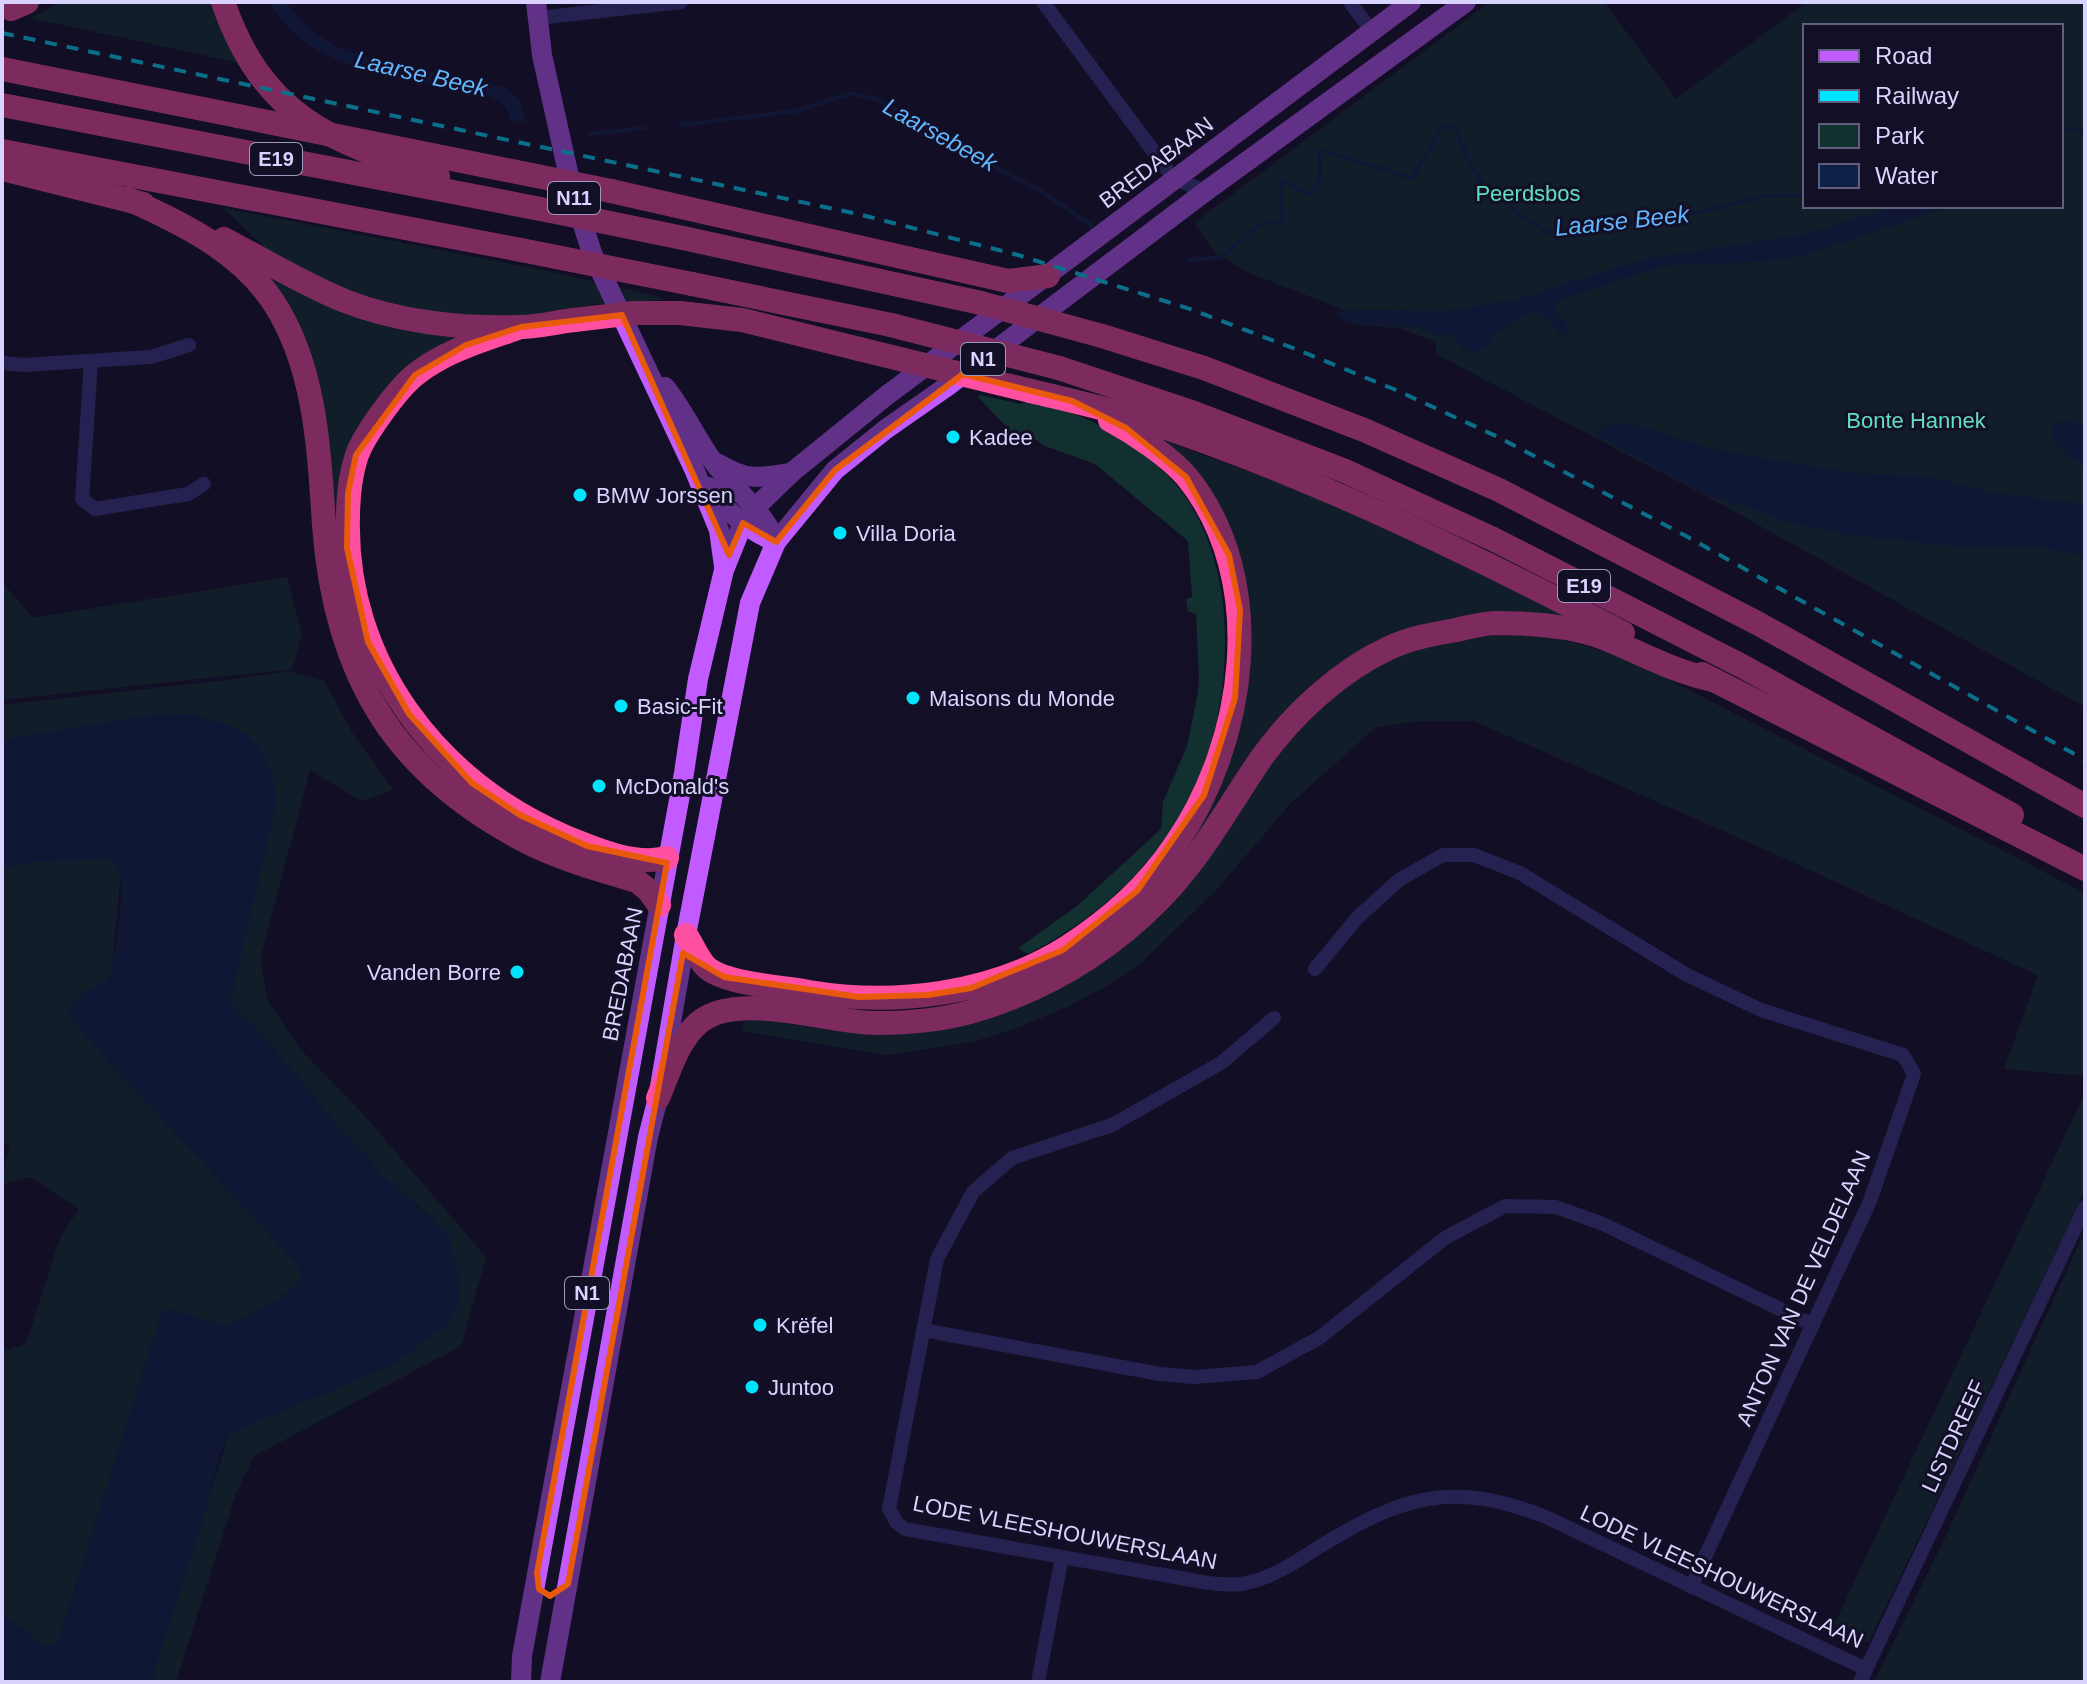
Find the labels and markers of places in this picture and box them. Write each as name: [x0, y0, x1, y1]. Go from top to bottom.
place label: Kadee: [969, 425, 1033, 450]
marker: Kadee: [944, 428, 962, 446]
place label: BMW Jorssen: [596, 483, 733, 508]
marker: BMW Jorssen: [571, 486, 589, 504]
place label: Villa Doria: [856, 521, 957, 546]
marker: Villa Doria: [831, 524, 849, 542]
place label: Maisons du Monde: [929, 686, 1115, 711]
marker: Maisons du Monde: [904, 689, 922, 707]
place label: Basic-Fit: [637, 694, 723, 719]
marker: Basic-Fit: [612, 697, 630, 715]
place label: McDonald's: [615, 774, 729, 799]
marker: McDonald's: [590, 777, 608, 795]
place label: Vanden Borre: [367, 960, 501, 985]
marker: Vanden Borre: [508, 963, 526, 981]
place label: Krëfel: [776, 1313, 833, 1338]
marker: Krëfel: [751, 1316, 769, 1334]
place label: Juntoo: [768, 1375, 834, 1400]
marker: Juntoo: [743, 1378, 761, 1396]

